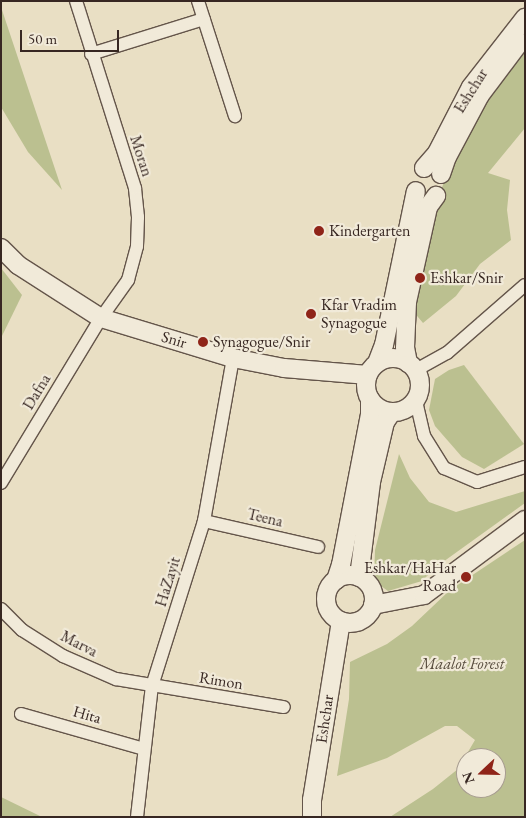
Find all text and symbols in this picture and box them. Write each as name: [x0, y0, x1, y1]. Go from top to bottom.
scale bar: [22, 20, 121, 52]
text: 50 m: [28, 29, 57, 48]
street label: Eshchar: [450, 65, 492, 117]
street label: Moran: [125, 133, 157, 179]
place label: Kindergarten: [329, 221, 410, 241]
marker: Kindergarten: [313, 225, 325, 237]
place label: Eshkar/Snir: [430, 268, 503, 288]
marker: Eshkar/Snir: [414, 272, 426, 284]
place label: Kfar Vradim Synagogue: [321, 295, 397, 333]
marker: Kfar Vradim Synagogue: [305, 308, 317, 320]
street label: Snir: [159, 327, 189, 353]
place label: Synagogue/Snir: [213, 332, 310, 352]
marker: Synagogue/Snir: [197, 336, 209, 348]
street label: Dafna: [19, 371, 55, 413]
street label: Teena: [245, 505, 285, 531]
street label: HaZayit: [151, 555, 185, 609]
place label: Eshkar/HaHar Road: [364, 558, 456, 596]
marker: Eshkar/HaHar Road: [460, 571, 472, 583]
street label: Marva: [57, 627, 101, 661]
park label: Maalot Forest: [420, 654, 504, 674]
street label: Rimon: [198, 668, 244, 694]
street label: Eshchar: [312, 693, 338, 745]
street label: Hita: [71, 702, 103, 728]
north arrow: [456, 748, 506, 798]
text: N: [458, 770, 478, 787]

